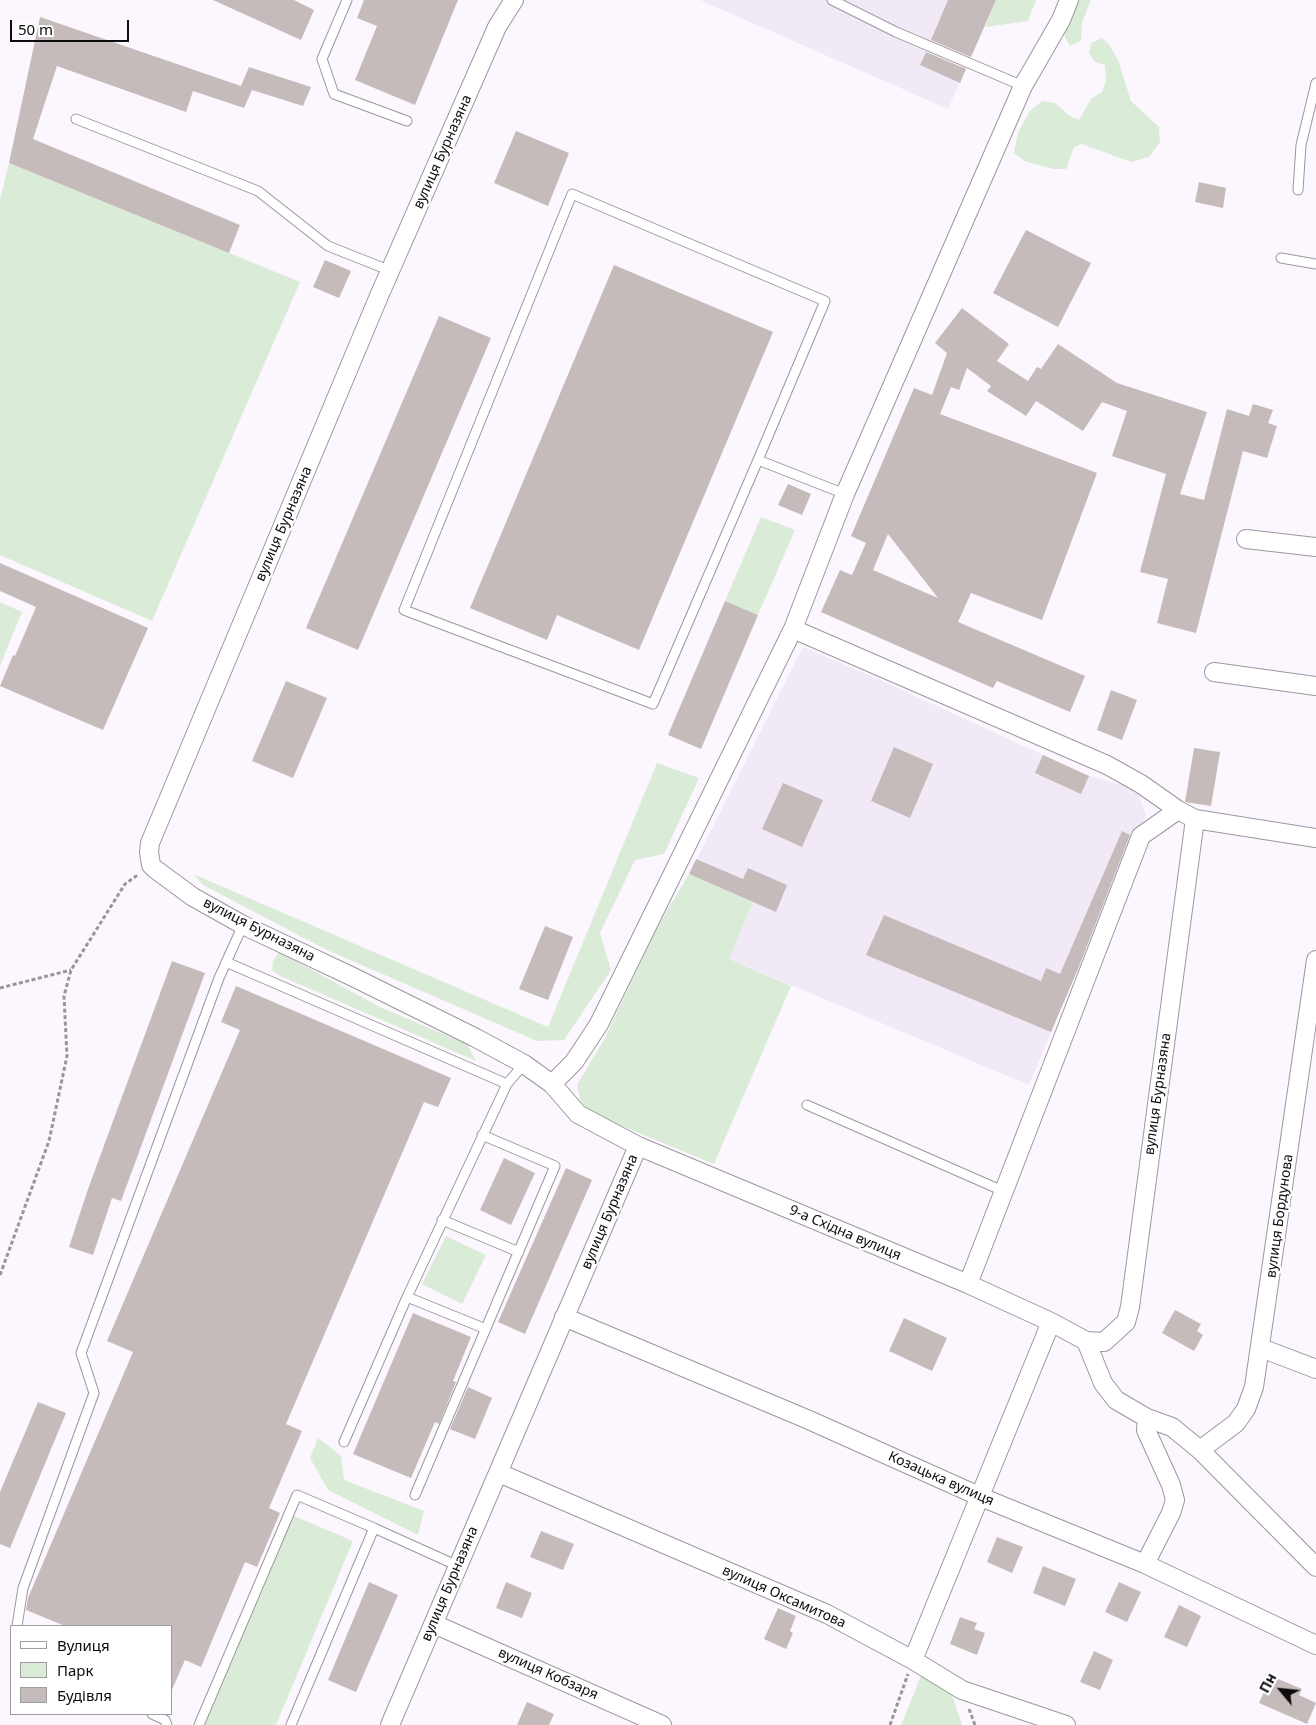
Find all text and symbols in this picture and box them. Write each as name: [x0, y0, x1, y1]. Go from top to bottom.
scale bar: [12, 10, 131, 42]
text: 50 m: [18, 19, 53, 39]
street label: вулиця Бурназяна: [410, 92, 476, 212]
street label: вулиця Бурназяна: [252, 464, 316, 584]
street label: вулиця Бурназяна: [200, 895, 318, 965]
street label: вулиця Бурназяна: [1141, 1032, 1175, 1156]
street label: вулиця Бурназяна: [578, 1152, 642, 1272]
street label: вулиця Бордунова: [1263, 1153, 1297, 1279]
street label: 9-а Східна вулиця: [787, 1202, 903, 1264]
street label: Козацька вулиця: [886, 1448, 996, 1510]
street label: вулиця Бурназяна: [418, 1524, 482, 1644]
street label: вулиця Оксамитова: [720, 1562, 848, 1632]
legend: [10, 1625, 172, 1715]
text: Вулиця: [57, 1635, 110, 1655]
street label: вулиця Кобзаря: [495, 1644, 601, 1704]
text: Парк: [57, 1660, 93, 1680]
north arrow: [1256, 1665, 1306, 1715]
text: Пн: [1254, 1670, 1280, 1696]
text: Будівля: [57, 1685, 112, 1705]

